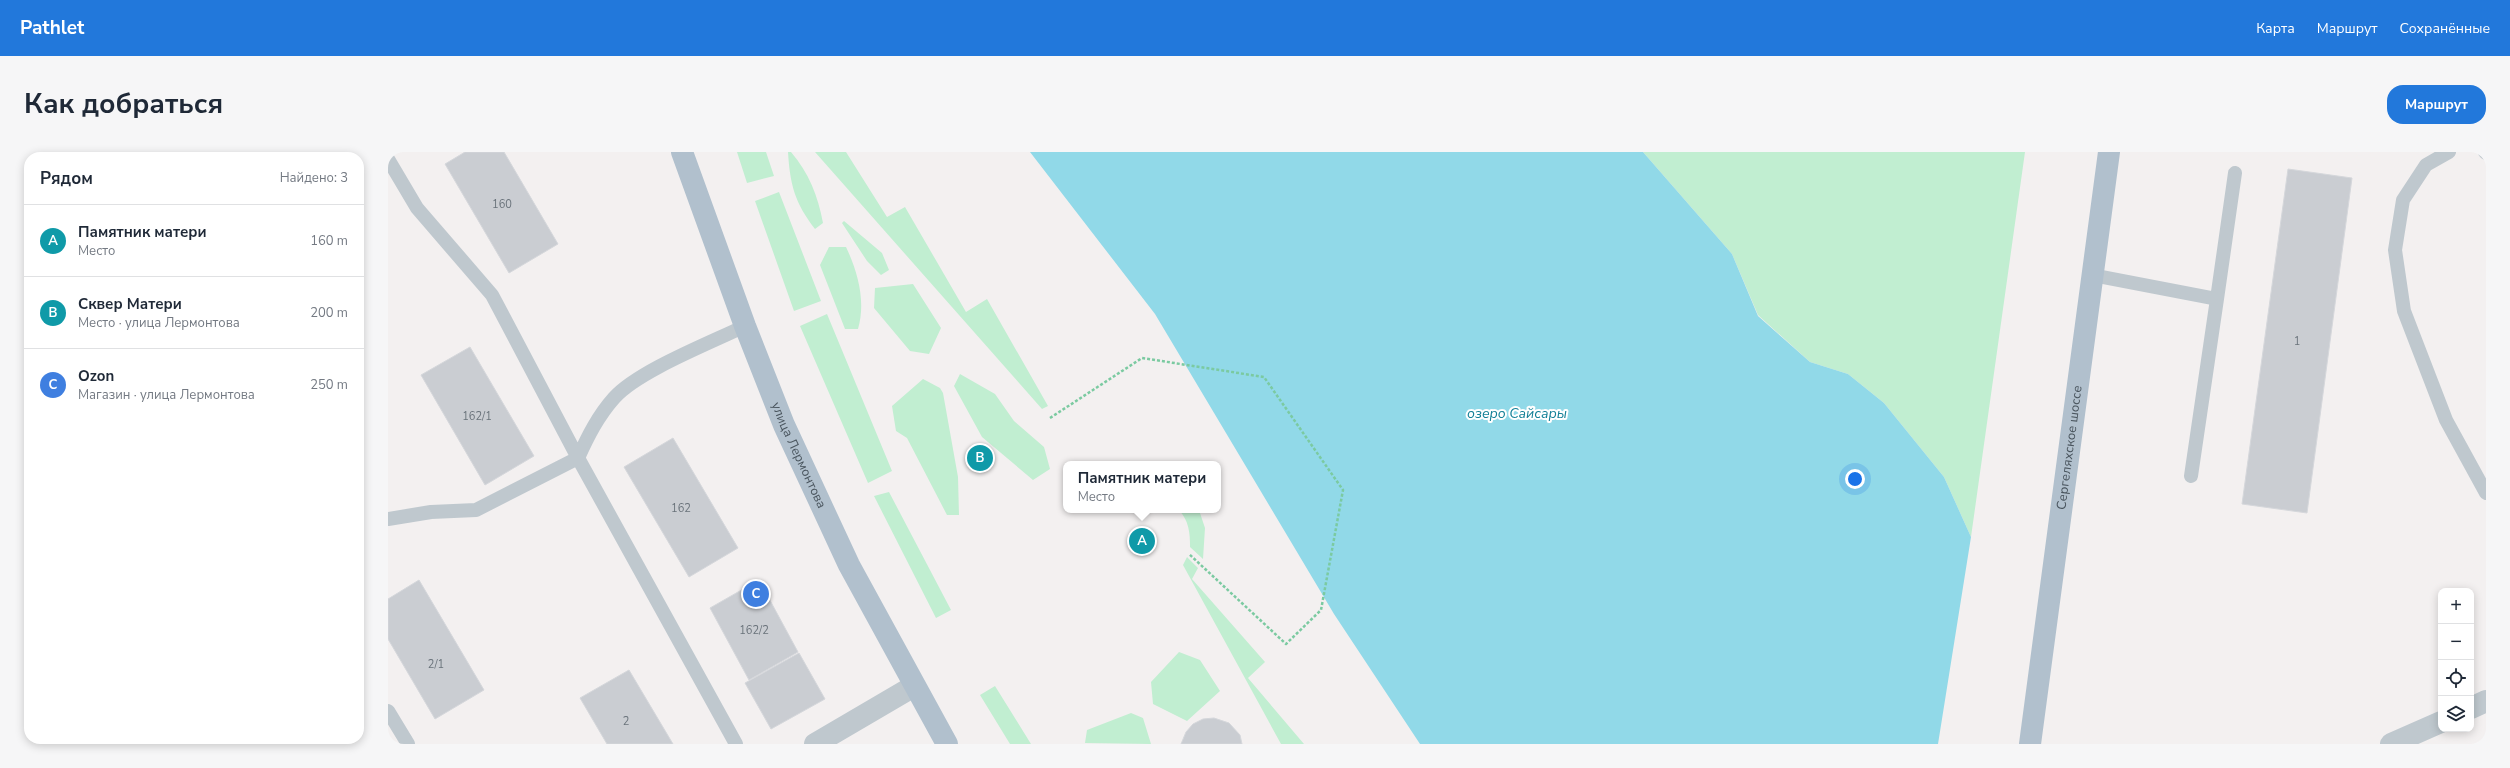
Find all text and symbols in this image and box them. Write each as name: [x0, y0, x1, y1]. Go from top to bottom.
text: Pathlet: [20, 15, 84, 41]
text: Карта: [2256, 19, 2295, 38]
text: Маршрут: [2317, 19, 2378, 38]
text: Сохранённые: [2400, 19, 2490, 38]
text: Как добраться: [24, 85, 223, 123]
button: Маршрут: [2387, 85, 2486, 124]
text: Рядом: [40, 167, 93, 190]
text: Найдено: 3: [280, 169, 348, 187]
house number: 160: [492, 197, 512, 212]
text: Памятник матери: [78, 222, 207, 242]
text: A: [48, 232, 58, 250]
text: 160 m: [310, 232, 348, 250]
text: Место: [78, 242, 115, 260]
text: Сквер Матери: [78, 294, 182, 314]
text: B: [49, 304, 57, 322]
text: 200 m: [310, 304, 348, 322]
text: Место · улица Лермонтова: [78, 314, 240, 332]
house number: 1: [2294, 334, 2300, 349]
text: Ozon: [78, 366, 114, 386]
text: C: [49, 376, 57, 394]
text: 250 m: [310, 376, 348, 394]
street label: Сергеляхское шоссе: [2052, 384, 2087, 511]
text: Магазин · улица Лермонтова: [78, 386, 255, 404]
street label: улица Лермонтова: [767, 399, 830, 511]
water label: озеро Сайсары: [1467, 404, 1567, 423]
house number: 162/1: [462, 409, 492, 424]
pin: B: [967, 443, 993, 473]
popup: [1063, 461, 1221, 513]
text: Памятник матери: [1078, 468, 1206, 488]
your location: [1845, 469, 1865, 489]
text: Место: [1078, 488, 1115, 506]
house number: 162: [671, 501, 691, 516]
pin: A: [1129, 526, 1155, 556]
pin: C: [743, 579, 769, 609]
map controls: [2438, 588, 2474, 732]
button: +: [2438, 588, 2474, 624]
house number: 162/2: [739, 623, 769, 638]
button: −: [2438, 624, 2474, 660]
house number: 2/1: [428, 657, 444, 672]
button: locate: [2438, 660, 2474, 696]
button: layers: [2438, 696, 2474, 732]
house number: 2: [623, 714, 629, 729]

